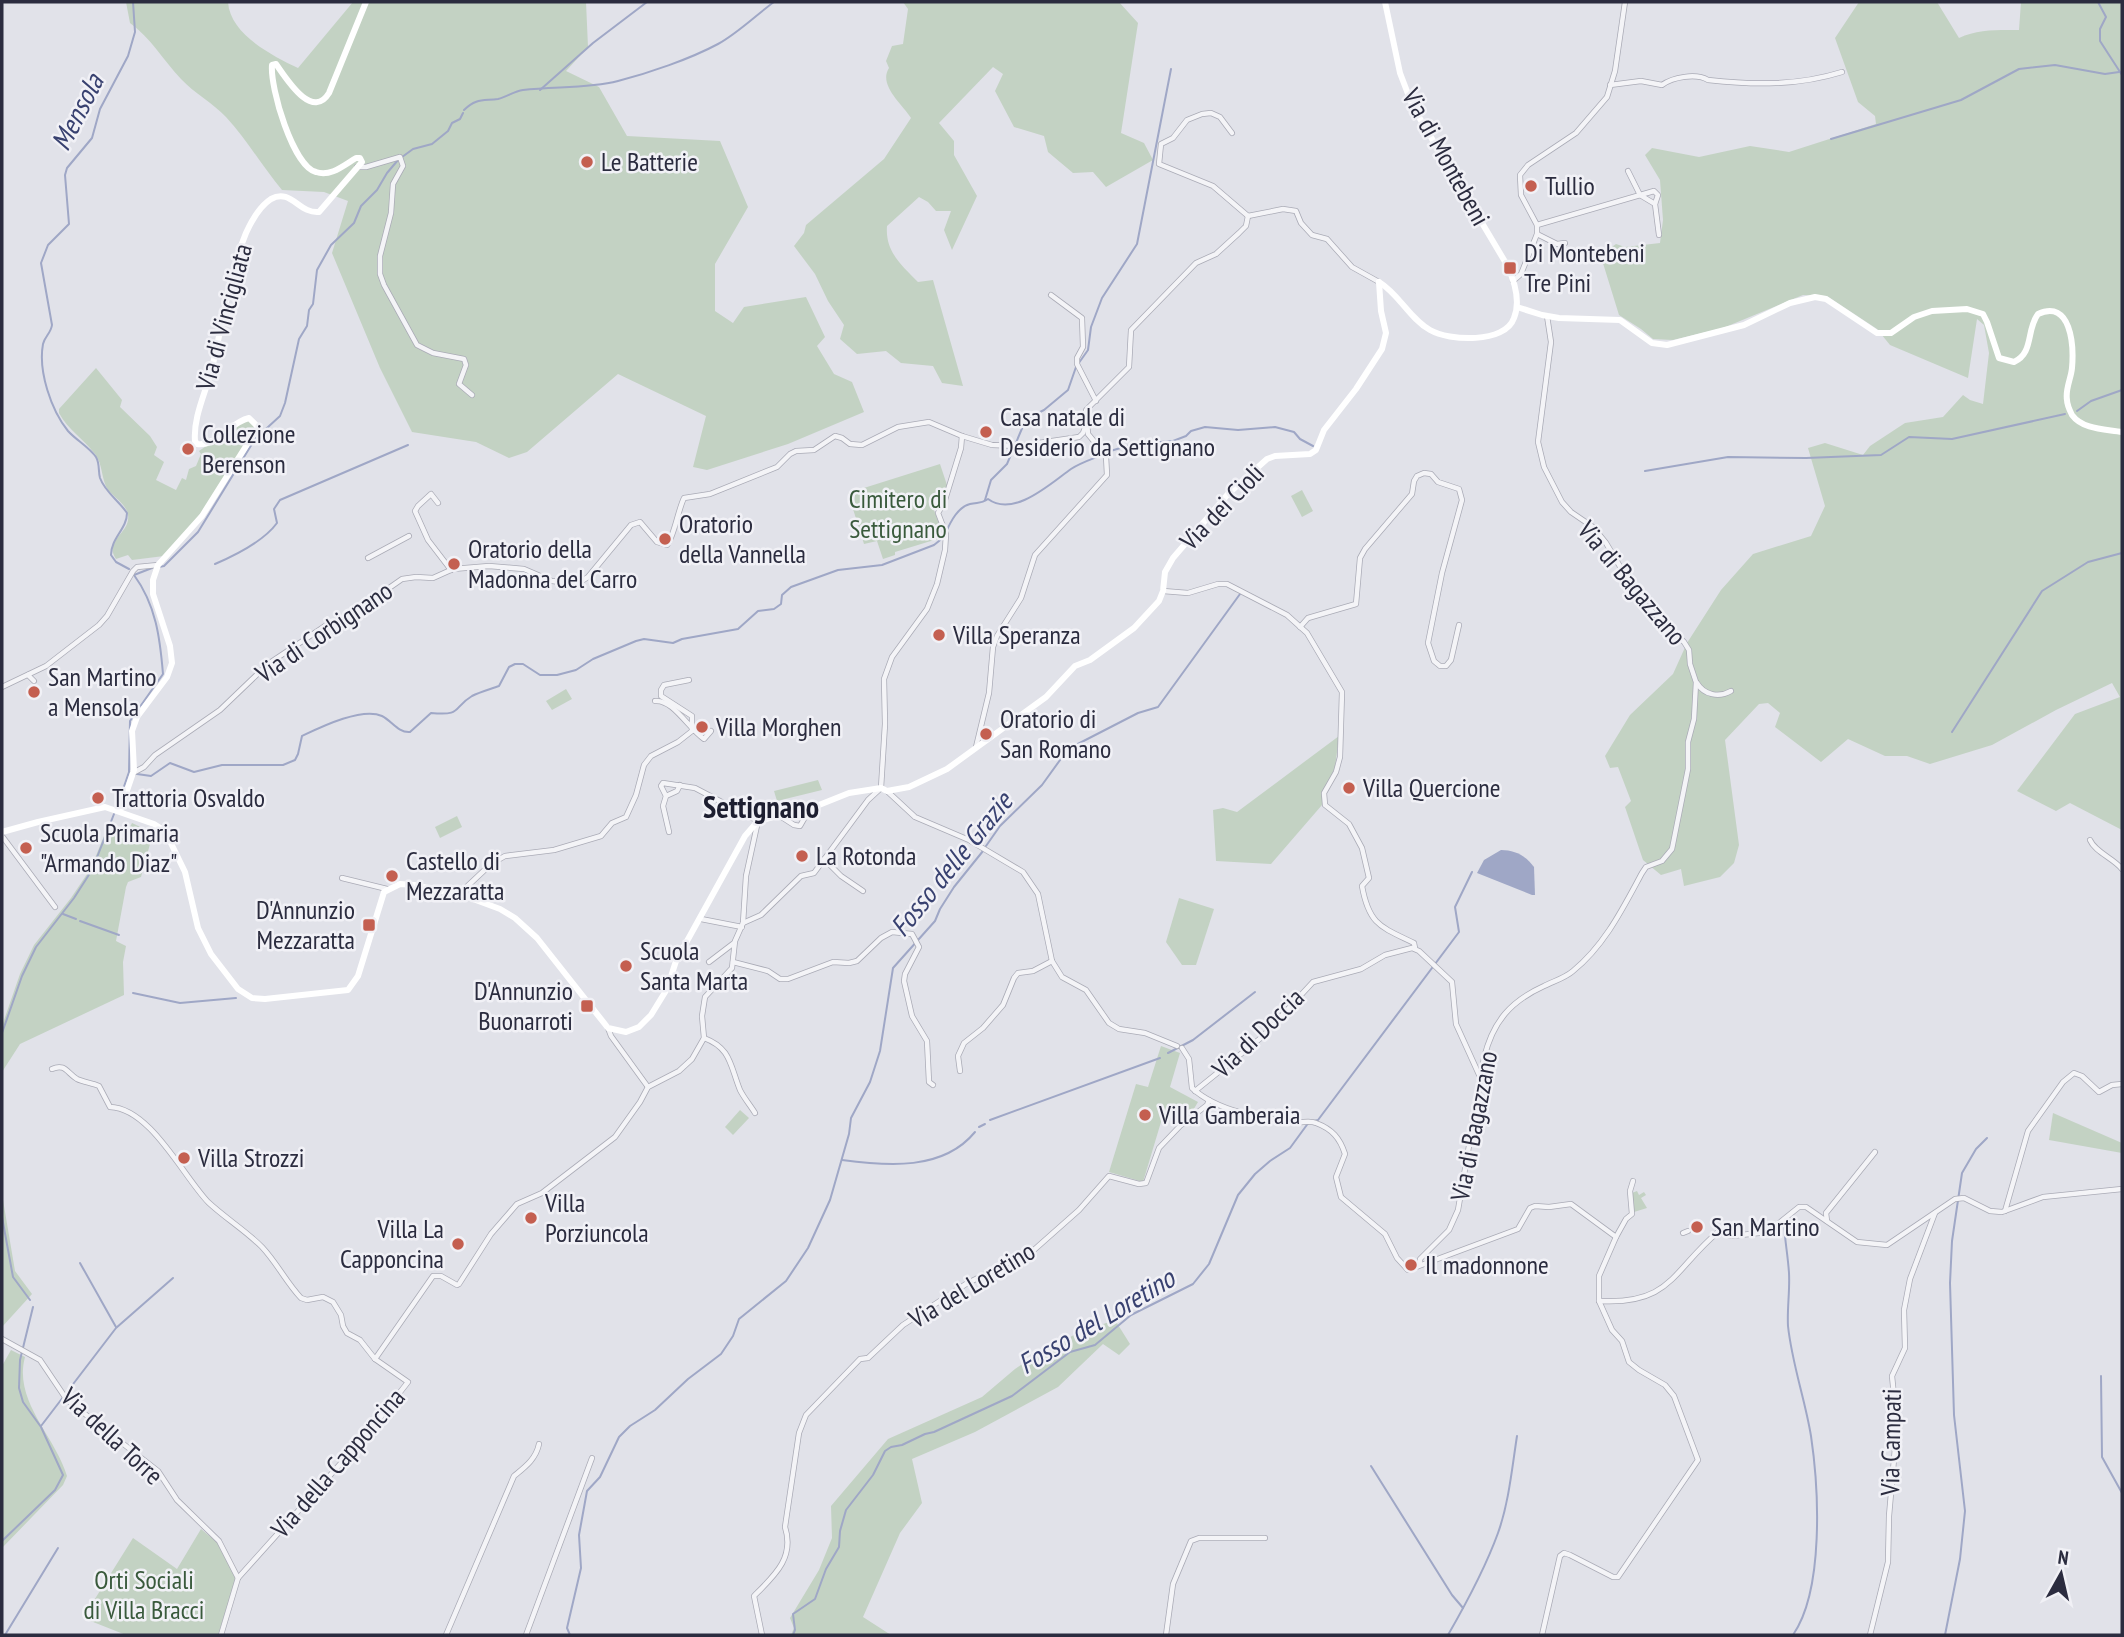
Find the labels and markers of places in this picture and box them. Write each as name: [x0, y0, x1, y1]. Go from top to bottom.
place label: Le Batterie: [601, 145, 698, 178]
marker: Le Batterie: [579, 154, 595, 170]
place label: Tullio: [1545, 169, 1595, 202]
marker: Tullio: [1523, 178, 1539, 194]
place label: Di Montebeni Tre Pini: [1524, 236, 1645, 299]
marker: Di Montebeni Tre Pini: [1502, 260, 1518, 276]
place label: Casa natale di Desiderio da Settignano: [1000, 400, 1215, 463]
place label: Collezione Berenson: [202, 417, 295, 480]
marker: Casa natale di Desiderio da Settignano: [978, 424, 994, 440]
marker: Collezione Berenson: [180, 441, 196, 457]
place label: Oratorio della Vannella: [679, 507, 806, 570]
marker: Oratorio della Vannella: [657, 531, 673, 547]
place label: Oratorio della Madonna del Carro: [468, 532, 637, 595]
marker: Oratorio della Madonna del Carro: [446, 556, 462, 572]
place label: Villa Speranza: [952, 618, 1081, 651]
marker: Villa Speranza: [931, 627, 947, 643]
place label: San Martino a Mensola: [48, 660, 157, 723]
marker: San Martino a Mensola: [26, 684, 42, 700]
place label: Oratorio di San Romano: [1000, 702, 1111, 765]
place label: Villa Morghen: [715, 710, 841, 743]
marker: Villa Morghen: [694, 719, 710, 735]
marker: Oratorio di San Romano: [978, 726, 994, 742]
place label: Villa Quercione: [1362, 771, 1500, 804]
marker: Villa Quercione: [1341, 780, 1357, 796]
place label: Trattoria Osvaldo: [112, 781, 265, 814]
marker: Trattoria Osvaldo: [90, 790, 106, 806]
place label: Scuola Primaria "Armando Diaz": [40, 816, 179, 879]
place label: La Rotonda: [816, 839, 916, 872]
marker: Scuola Primaria "Armando Diaz": [18, 840, 34, 856]
place label: Castello di Mezzaratta: [406, 844, 504, 907]
marker: La Rotonda: [794, 848, 810, 864]
marker: Castello di Mezzaratta: [384, 868, 400, 884]
place label: D'Annunzio Mezzaratta: [256, 893, 355, 956]
marker: D'Annunzio Mezzaratta: [361, 917, 377, 933]
place label: Scuola Santa Marta: [640, 934, 748, 997]
marker: Scuola Santa Marta: [618, 958, 634, 974]
place label: D'Annunzio Buonarroti: [474, 974, 573, 1037]
marker: D'Annunzio Buonarroti: [579, 998, 595, 1014]
place label: Villa Gamberaia: [1158, 1098, 1300, 1131]
marker: Villa Gamberaia: [1137, 1107, 1153, 1123]
place label: Villa Strozzi: [197, 1141, 304, 1174]
marker: Villa Strozzi: [176, 1150, 192, 1166]
place label: Villa Porziuncola: [544, 1186, 649, 1249]
marker: Villa Porziuncola: [523, 1210, 539, 1226]
place label: San Martino: [1711, 1210, 1820, 1243]
place label: Villa La Capponcina: [340, 1212, 444, 1275]
marker: San Martino: [1689, 1219, 1705, 1235]
marker: Villa La Capponcina: [450, 1236, 466, 1252]
place label: Il madonnone: [1425, 1248, 1549, 1281]
marker: Il madonnone: [1403, 1257, 1419, 1273]

